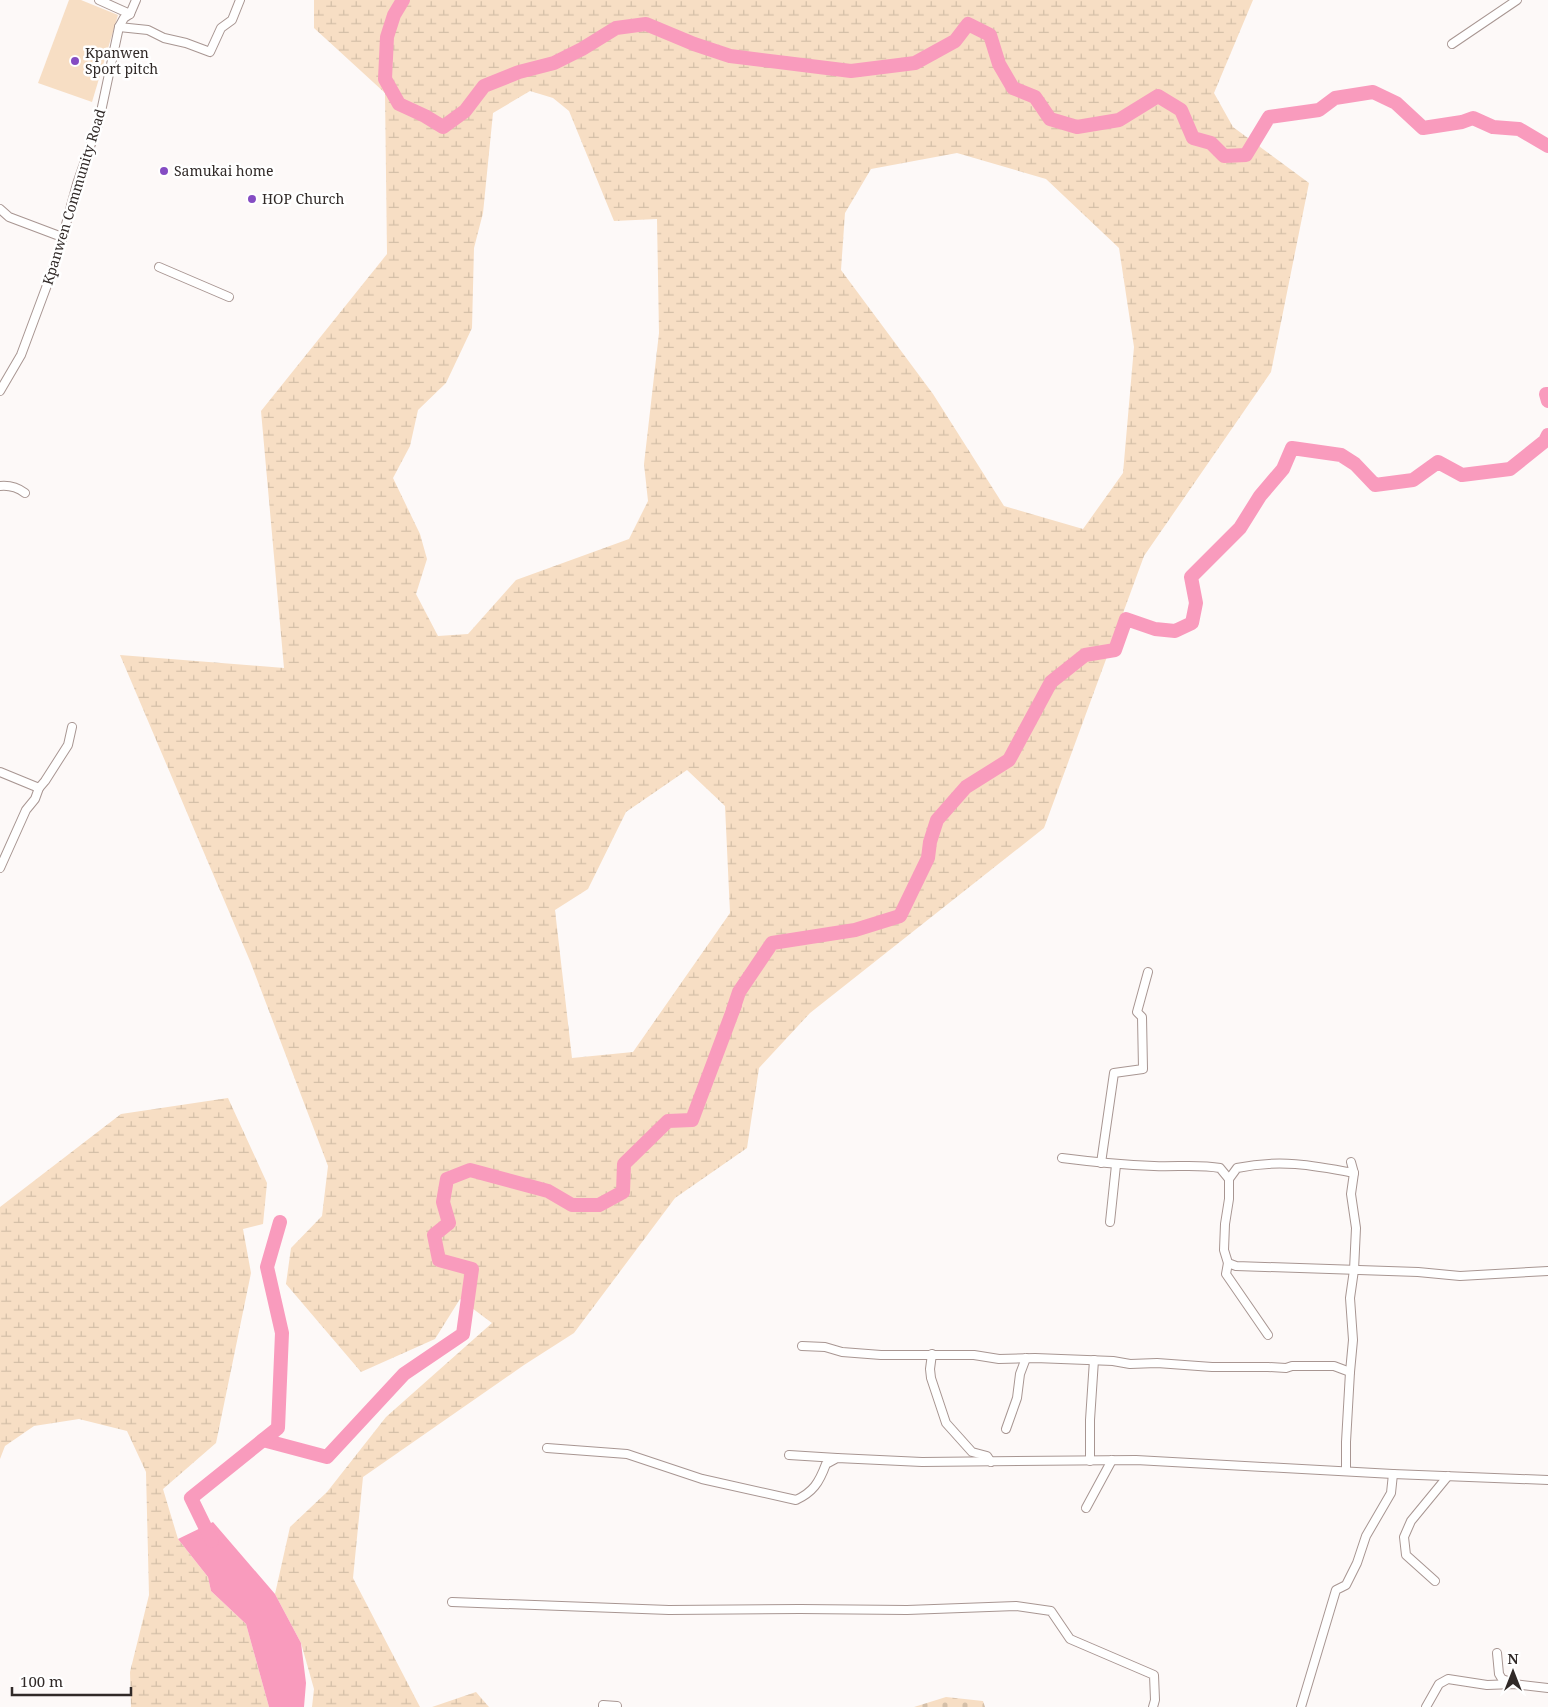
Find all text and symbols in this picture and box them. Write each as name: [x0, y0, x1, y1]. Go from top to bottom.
place label: Kpanwen Sport pitch: [85, 43, 158, 78]
marker: Kpanwen Sport pitch: [69, 55, 81, 67]
street label: Kpanwen Community Road: [38, 106, 110, 287]
place label: Samukai home: [174, 161, 274, 180]
marker: Samukai home: [158, 165, 170, 177]
place label: HOP Church: [262, 189, 344, 208]
marker: HOP Church: [246, 193, 258, 205]
north arrow: [1488, 1647, 1538, 1697]
text: N: [1507, 1649, 1519, 1668]
scale bar: [12, 1664, 131, 1696]
text: 100 m: [20, 1671, 63, 1691]

